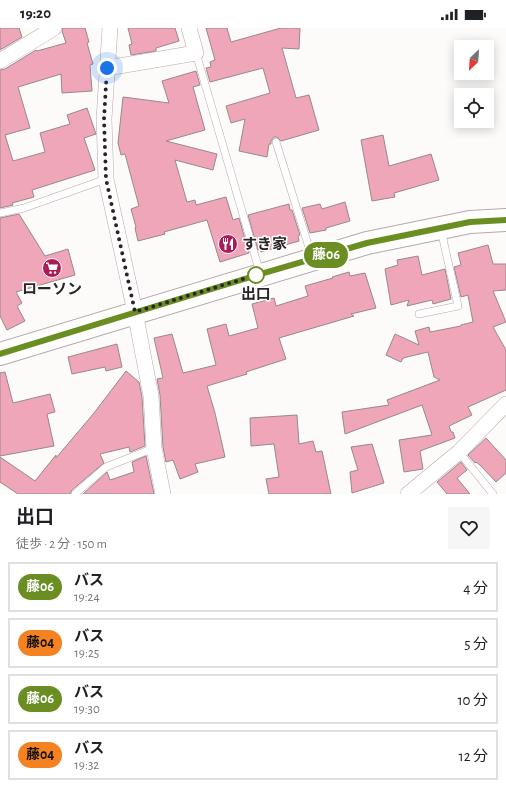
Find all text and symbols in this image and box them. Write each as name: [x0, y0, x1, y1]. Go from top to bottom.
text: 19:20: [20, 6, 51, 21]
north arrow: [454, 40, 494, 80]
map controls: [454, 40, 494, 128]
your location: [97, 58, 117, 78]
button: locate: [454, 88, 494, 128]
restaurant icon: すき家: [217, 233, 239, 255]
place label: すき家: [242, 236, 287, 252]
line badge: 藤06: [303, 242, 349, 268]
text: 藤06: [312, 248, 340, 262]
supermarket icon: ローソン: [41, 257, 63, 279]
marker: 出口: [247, 266, 265, 284]
place label: ローソン: [22, 282, 82, 297]
place label: 出口: [241, 286, 271, 302]
button: heart: [448, 507, 490, 549]
text: 出口: [16, 508, 54, 527]
text: 徒歩 · 2 分 · 150 m: [16, 538, 107, 551]
text: バス: [74, 573, 104, 588]
text: 藤06: [26, 580, 54, 594]
text: 4 分: [463, 581, 488, 596]
text: 19:24: [74, 591, 100, 604]
text: バス: [74, 629, 104, 644]
text: 藤04: [26, 636, 54, 650]
text: 5 分: [464, 637, 488, 652]
text: 19:25: [74, 647, 99, 660]
text: バス: [74, 685, 104, 700]
text: 藤06: [26, 692, 54, 706]
text: 10 分: [457, 693, 488, 708]
text: 19:30: [74, 703, 100, 716]
text: バス: [74, 741, 104, 756]
text: 藤04: [26, 748, 54, 762]
text: 12 分: [459, 749, 488, 764]
text: 19:32: [74, 759, 99, 772]

